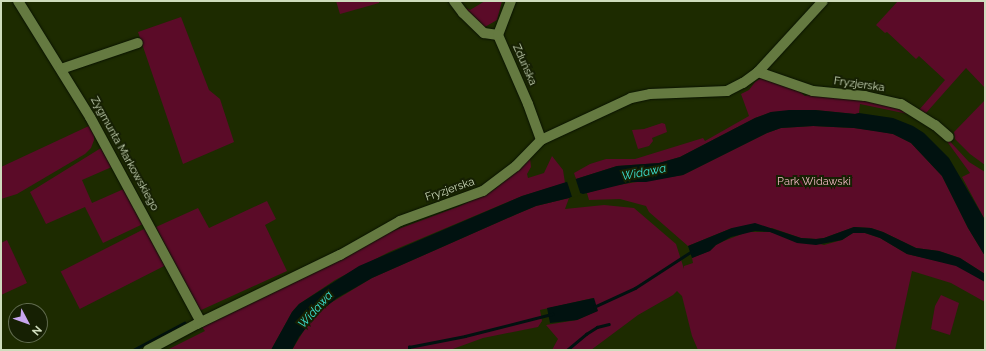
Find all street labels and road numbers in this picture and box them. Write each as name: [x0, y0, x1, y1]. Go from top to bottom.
street label: Zduńska: [509, 42, 539, 88]
street label: Fryzjerska: [833, 75, 885, 95]
street label: Zygmunta Markowskiego: [87, 95, 161, 213]
street label: Fryzjerska: [424, 175, 476, 205]

